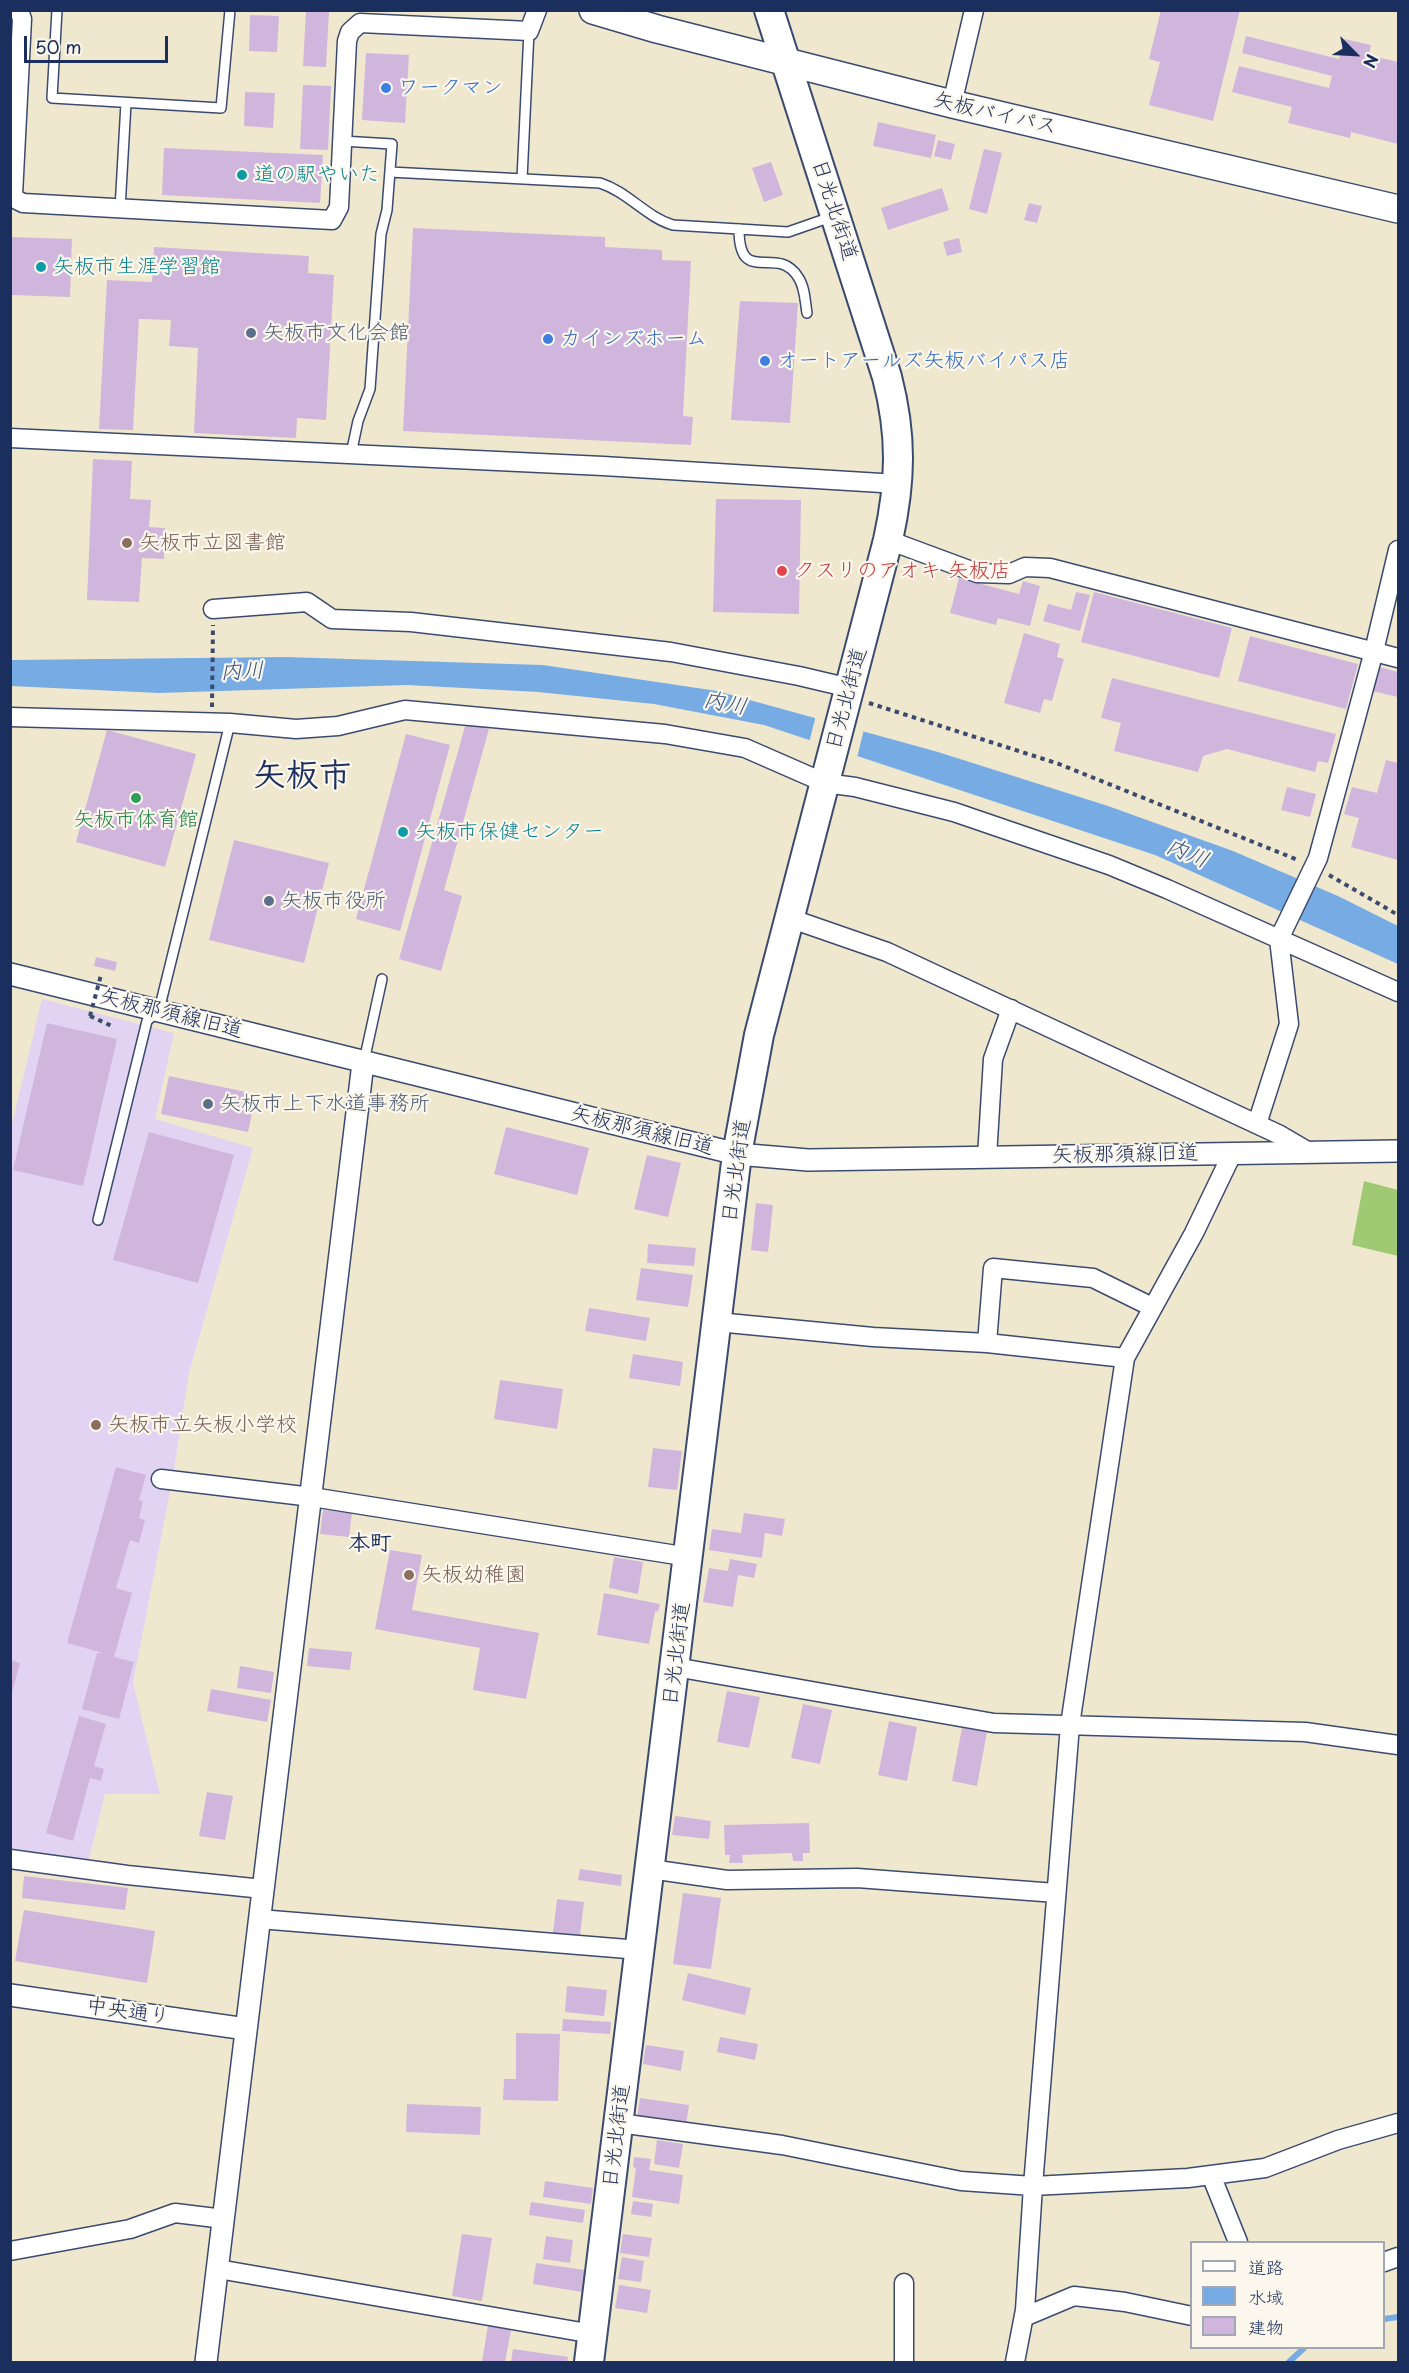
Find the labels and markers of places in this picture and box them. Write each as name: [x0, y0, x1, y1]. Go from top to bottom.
place label: ワークマン: [398, 75, 503, 101]
marker: ワークマン: [379, 81, 393, 95]
place label: 道の駅やいた: [254, 162, 380, 188]
marker: 道の駅やいた: [235, 168, 249, 182]
place label: 矢板市生涯学習館: [53, 254, 221, 280]
marker: 矢板市生涯学習館: [34, 260, 48, 274]
place label: 矢板市文化会館: [263, 320, 410, 346]
marker: 矢板市文化会館: [244, 326, 258, 340]
place label: カインズホーム: [560, 326, 707, 352]
marker: カインズホーム: [541, 332, 555, 346]
place label: オートアールズ矢板バイパス店: [777, 348, 1070, 374]
marker: オートアールズ矢板バイパス店: [758, 354, 772, 368]
place label: 矢板市立図書館: [139, 530, 286, 556]
marker: 矢板市立図書館: [120, 536, 134, 550]
place label: クスリのアオキ 矢板店: [794, 558, 1011, 584]
marker: クスリのアオキ 矢板店: [775, 564, 789, 578]
marker: 矢板市体育館: [129, 791, 143, 805]
place label: 矢板市体育館: [73, 807, 199, 833]
place label: 矢板市保健センター: [415, 819, 604, 845]
marker: 矢板市保健センター: [396, 825, 410, 839]
place label: 矢板市役所: [281, 888, 386, 914]
marker: 矢板市役所: [262, 894, 276, 908]
place label: 矢板市上下水道事務所: [220, 1091, 430, 1117]
marker: 矢板市上下水道事務所: [201, 1097, 215, 1111]
place label: 矢板市立矢板小学校: [108, 1412, 297, 1438]
marker: 矢板市立矢板小学校: [89, 1418, 103, 1432]
place label: 矢板幼稚園: [421, 1562, 526, 1588]
marker: 矢板幼稚園: [402, 1568, 416, 1582]

